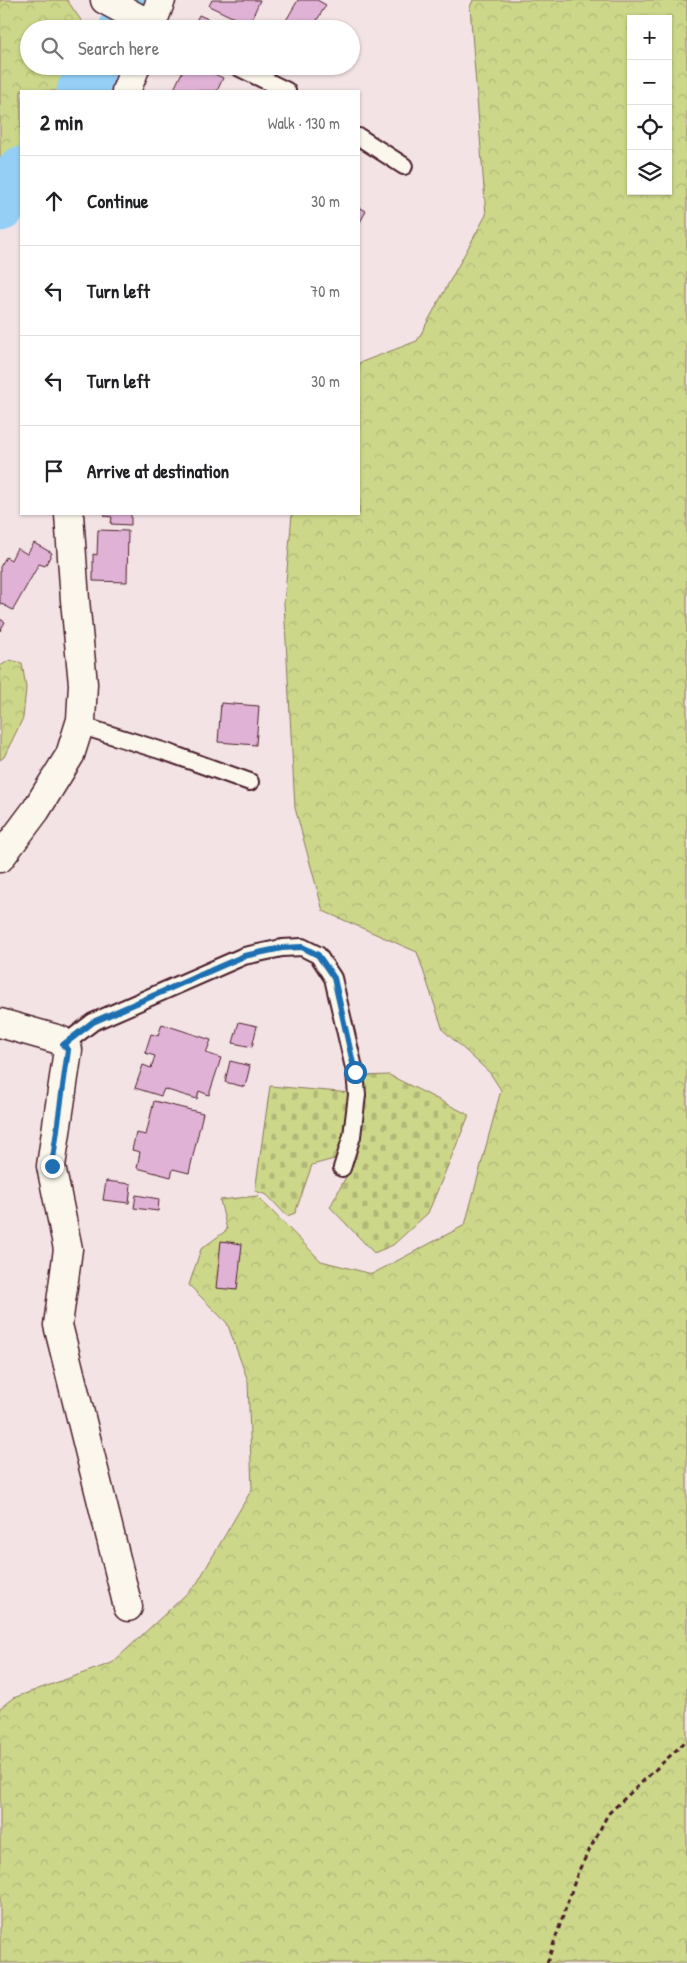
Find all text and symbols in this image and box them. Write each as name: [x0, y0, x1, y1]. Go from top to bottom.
map controls: [627, 15, 672, 195]
button: +: [627, 15, 672, 60]
search box: [20, 20, 360, 75]
icon: search: [38, 34, 66, 62]
text: Search here: [78, 35, 159, 61]
button: −: [627, 60, 672, 105]
button: locate: [627, 105, 672, 150]
text: 2 min: [40, 108, 83, 137]
text: Walk · 130 m: [268, 112, 340, 134]
button: layers: [627, 150, 672, 195]
icon: ahead: [40, 187, 68, 215]
text: Continue: [87, 188, 148, 214]
text: 30 m: [311, 190, 340, 212]
icon: left: [40, 277, 68, 305]
text: Turn left: [87, 278, 150, 304]
text: 70 m: [310, 280, 340, 302]
icon: left: [40, 367, 68, 395]
text: Turn left: [87, 368, 150, 394]
text: 30 m: [311, 370, 340, 392]
icon: arrive: [40, 457, 68, 485]
text: Arrive at destination: [87, 458, 229, 484]
route start: [344, 1061, 367, 1084]
route end: [41, 1155, 64, 1178]

